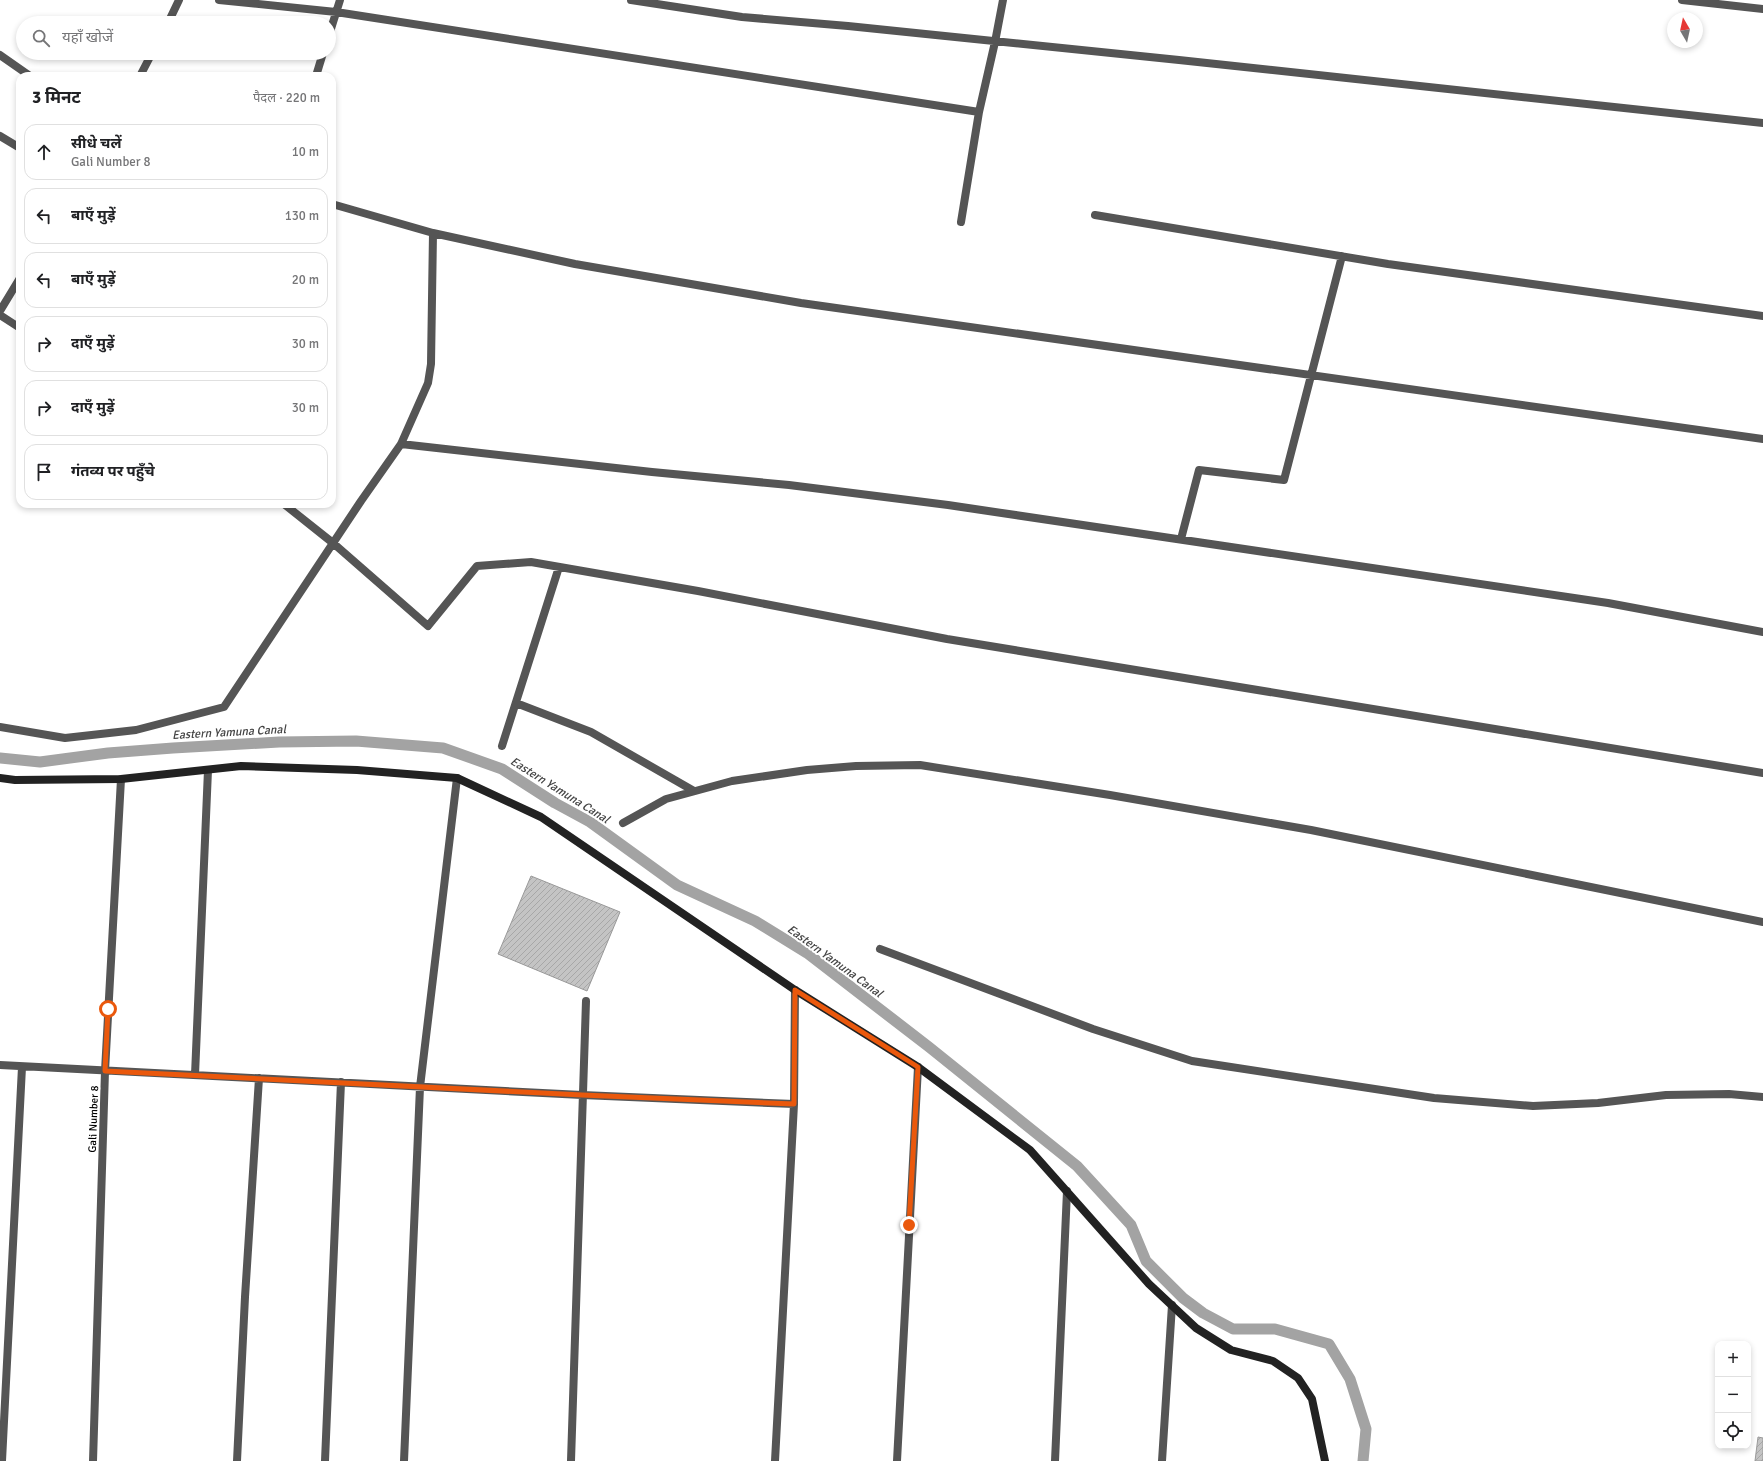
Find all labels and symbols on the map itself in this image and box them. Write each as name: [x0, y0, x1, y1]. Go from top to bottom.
north arrow: [1667, 12, 1703, 48]
water label: Eastern Yamuna Canal: [172, 722, 288, 743]
water label: Eastern Yamuna Canal: [507, 754, 613, 828]
water label: Eastern Yamuna Canal: [784, 922, 886, 1002]
route start: [99, 1000, 117, 1018]
street label: Gali Number 8: [86, 1085, 101, 1153]
route end: [900, 1216, 918, 1234]

